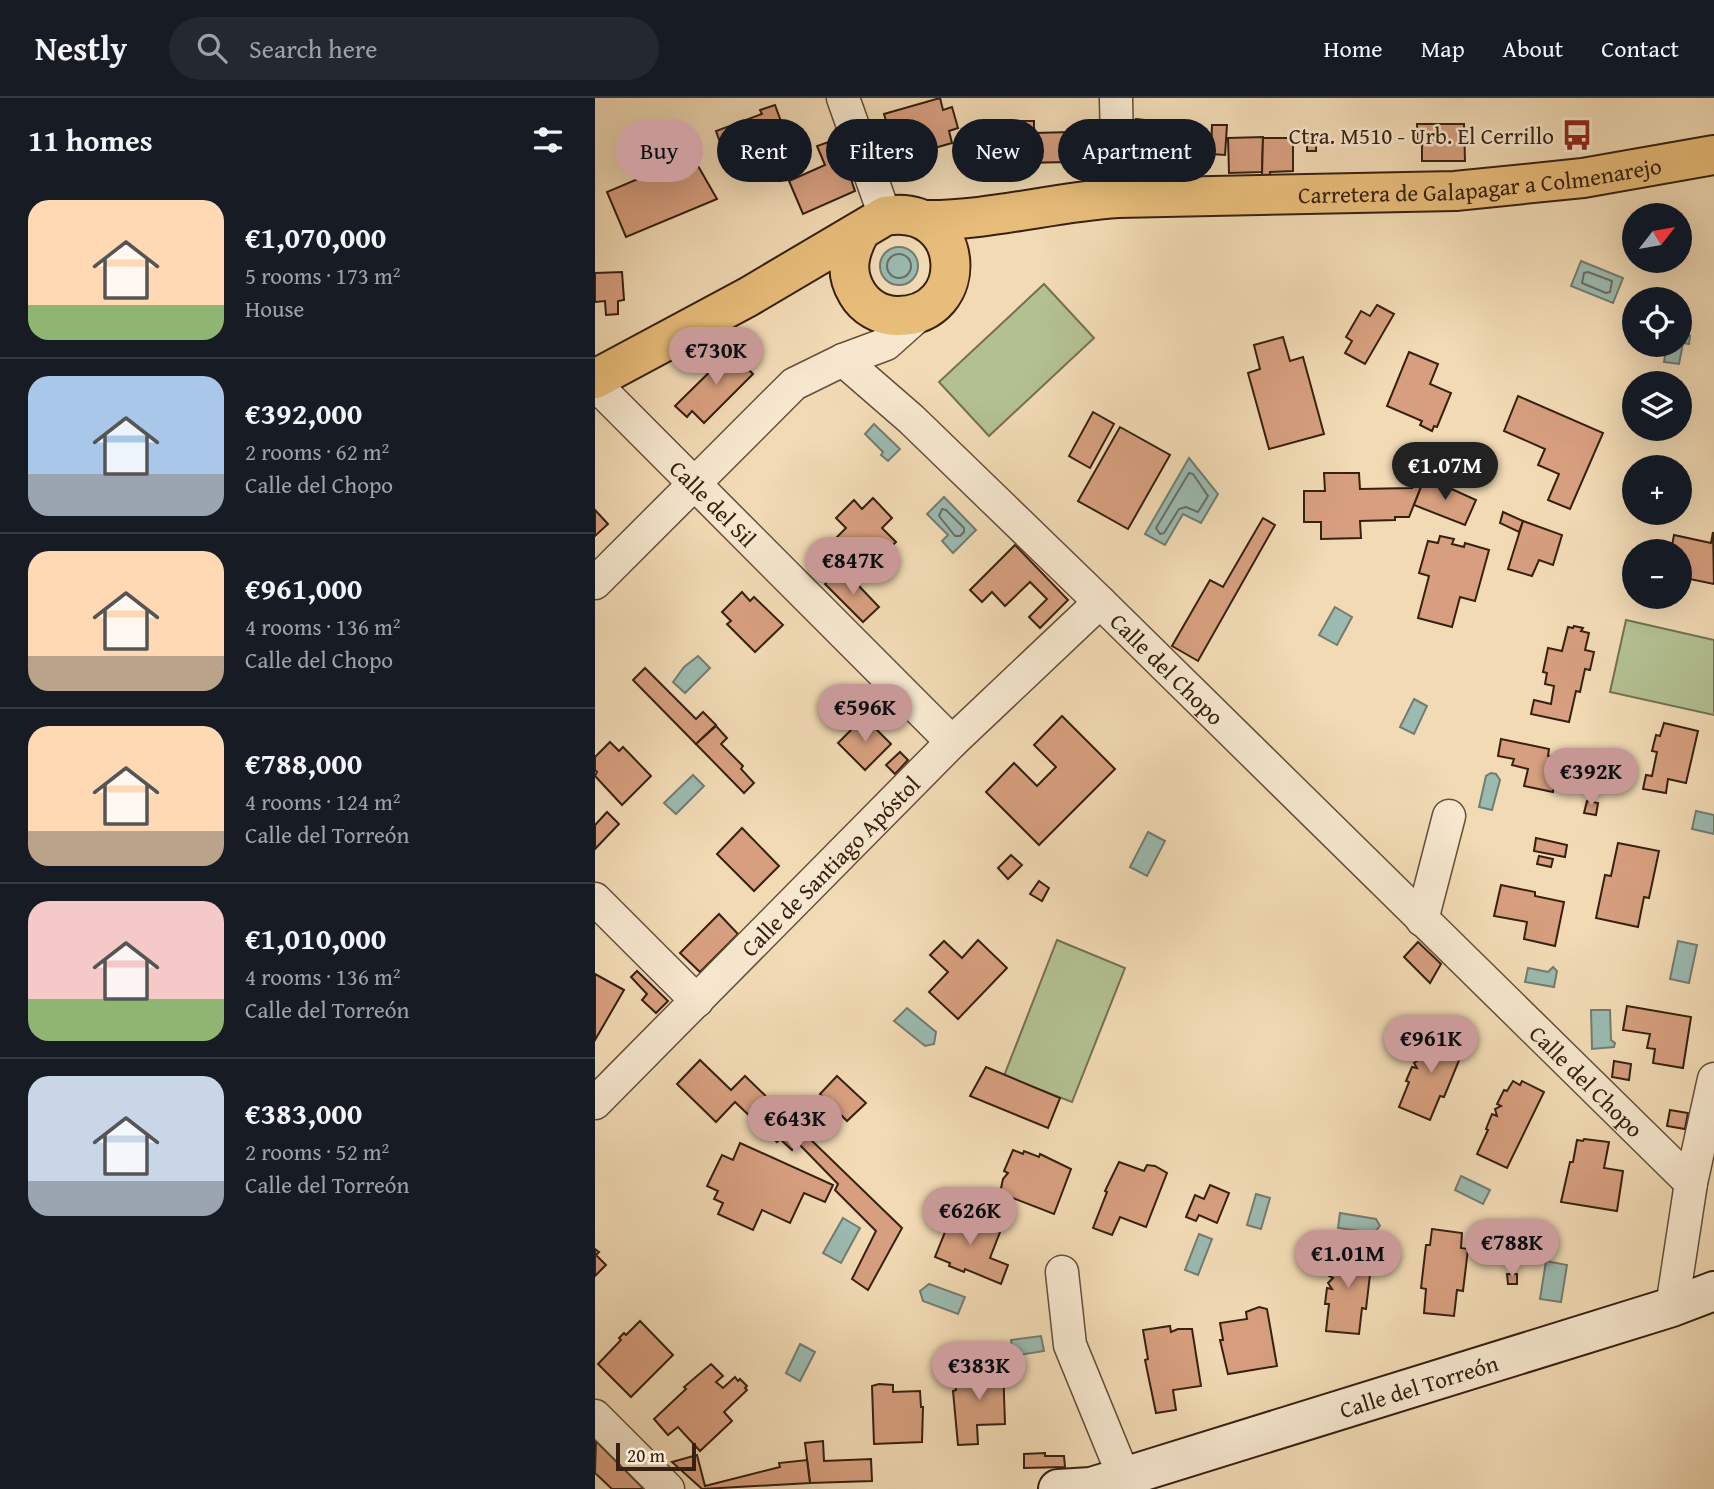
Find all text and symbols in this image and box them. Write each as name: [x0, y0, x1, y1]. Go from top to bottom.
search box: [169, 17, 659, 80]
text: Nestly: [35, 24, 127, 72]
icon: search: [193, 29, 231, 67]
text: Search here: [249, 29, 377, 68]
text: Home: [1324, 31, 1383, 66]
text: Map: [1421, 31, 1465, 66]
text: About: [1503, 31, 1563, 66]
text: Contact: [1601, 31, 1679, 66]
text: 11 homes: [28, 118, 153, 162]
bus stop icon: Ctra. M510 - Urb. El Cerrillo: [1560, 118, 1594, 152]
chip: Buy: [616, 119, 703, 182]
chip: Rent: [717, 119, 812, 182]
chip: Filters: [826, 119, 938, 182]
chip: New: [952, 119, 1044, 182]
chip: Apartment: [1058, 119, 1216, 182]
place label: Ctra. M510 - Urb. El Cerrillo: [1289, 119, 1554, 152]
icon: filters: [529, 121, 567, 159]
street label: Carretera de Galapagar a Colmenarejo: [1298, 148, 1664, 211]
north arrow: [1622, 203, 1692, 273]
map controls: [1622, 203, 1692, 609]
text: €1,070,000: [245, 215, 386, 259]
icon: home: [84, 228, 168, 312]
text: 5 rooms · 173 m²: [245, 259, 400, 292]
button: locate: [1622, 287, 1692, 357]
text: House: [245, 292, 304, 325]
pin: €730K: [667, 328, 765, 387]
text: €730K: [685, 333, 747, 366]
button: layers: [1622, 371, 1692, 441]
text: €392,000: [245, 391, 362, 435]
icon: home: [84, 404, 168, 488]
text: 2 rooms · 62 m²: [245, 435, 389, 468]
pin: €1.07M: [1388, 442, 1502, 502]
text: €1.07M: [1408, 448, 1482, 481]
street label: Calle del Sil: [663, 452, 764, 554]
button: +: [1622, 455, 1692, 525]
text: Calle del Chopo: [245, 468, 393, 501]
pin: €847K: [804, 538, 902, 597]
button: −: [1622, 539, 1692, 609]
text: €847K: [822, 543, 884, 576]
text: €961,000: [245, 566, 362, 610]
icon: home: [84, 579, 168, 663]
street label: Calle del Chopo: [1103, 605, 1232, 732]
text: 4 rooms · 136 m²: [245, 610, 400, 643]
text: Calle del Chopo: [245, 643, 393, 676]
pin: €596K: [816, 684, 914, 744]
text: €596K: [834, 690, 896, 723]
text: €788,000: [245, 741, 362, 785]
pin: €392K: [1542, 748, 1640, 808]
icon: home: [84, 754, 168, 838]
text: €392K: [1560, 754, 1622, 787]
street label: Calle de Santiago Apóstol: [733, 768, 927, 963]
text: 4 rooms · 124 m²: [245, 785, 400, 818]
text: Calle del Torreón: [245, 818, 410, 851]
text: €1,010,000: [245, 916, 386, 960]
icon: home: [84, 929, 168, 1013]
text: 4 rooms · 136 m²: [245, 960, 400, 993]
text: Calle del Torreón: [245, 993, 410, 1026]
pin: €961K: [1382, 1016, 1480, 1075]
street label: Calle del Chopo: [1523, 1017, 1651, 1144]
text: €961K: [1400, 1021, 1462, 1054]
text: €383,000: [245, 1091, 362, 1135]
pin: €643K: [746, 1096, 844, 1155]
text: €643K: [764, 1101, 826, 1134]
icon: home: [84, 1104, 168, 1188]
text: 2 rooms · 52 m²: [245, 1135, 389, 1168]
text: Calle del Torreón: [245, 1168, 410, 1201]
pin: €626K: [921, 1188, 1019, 1247]
text: €626K: [939, 1193, 1001, 1226]
pin: €788K: [1463, 1220, 1561, 1279]
text: €788K: [1481, 1225, 1543, 1258]
pin: €1.01M: [1291, 1230, 1405, 1290]
text: €1.01M: [1311, 1236, 1385, 1269]
pin: €383K: [930, 1342, 1028, 1402]
street label: Calle del Torreón: [1335, 1345, 1502, 1426]
text: €383K: [948, 1348, 1010, 1381]
scale bar: [616, 1440, 697, 1472]
text: 20 m: [627, 1441, 665, 1469]

